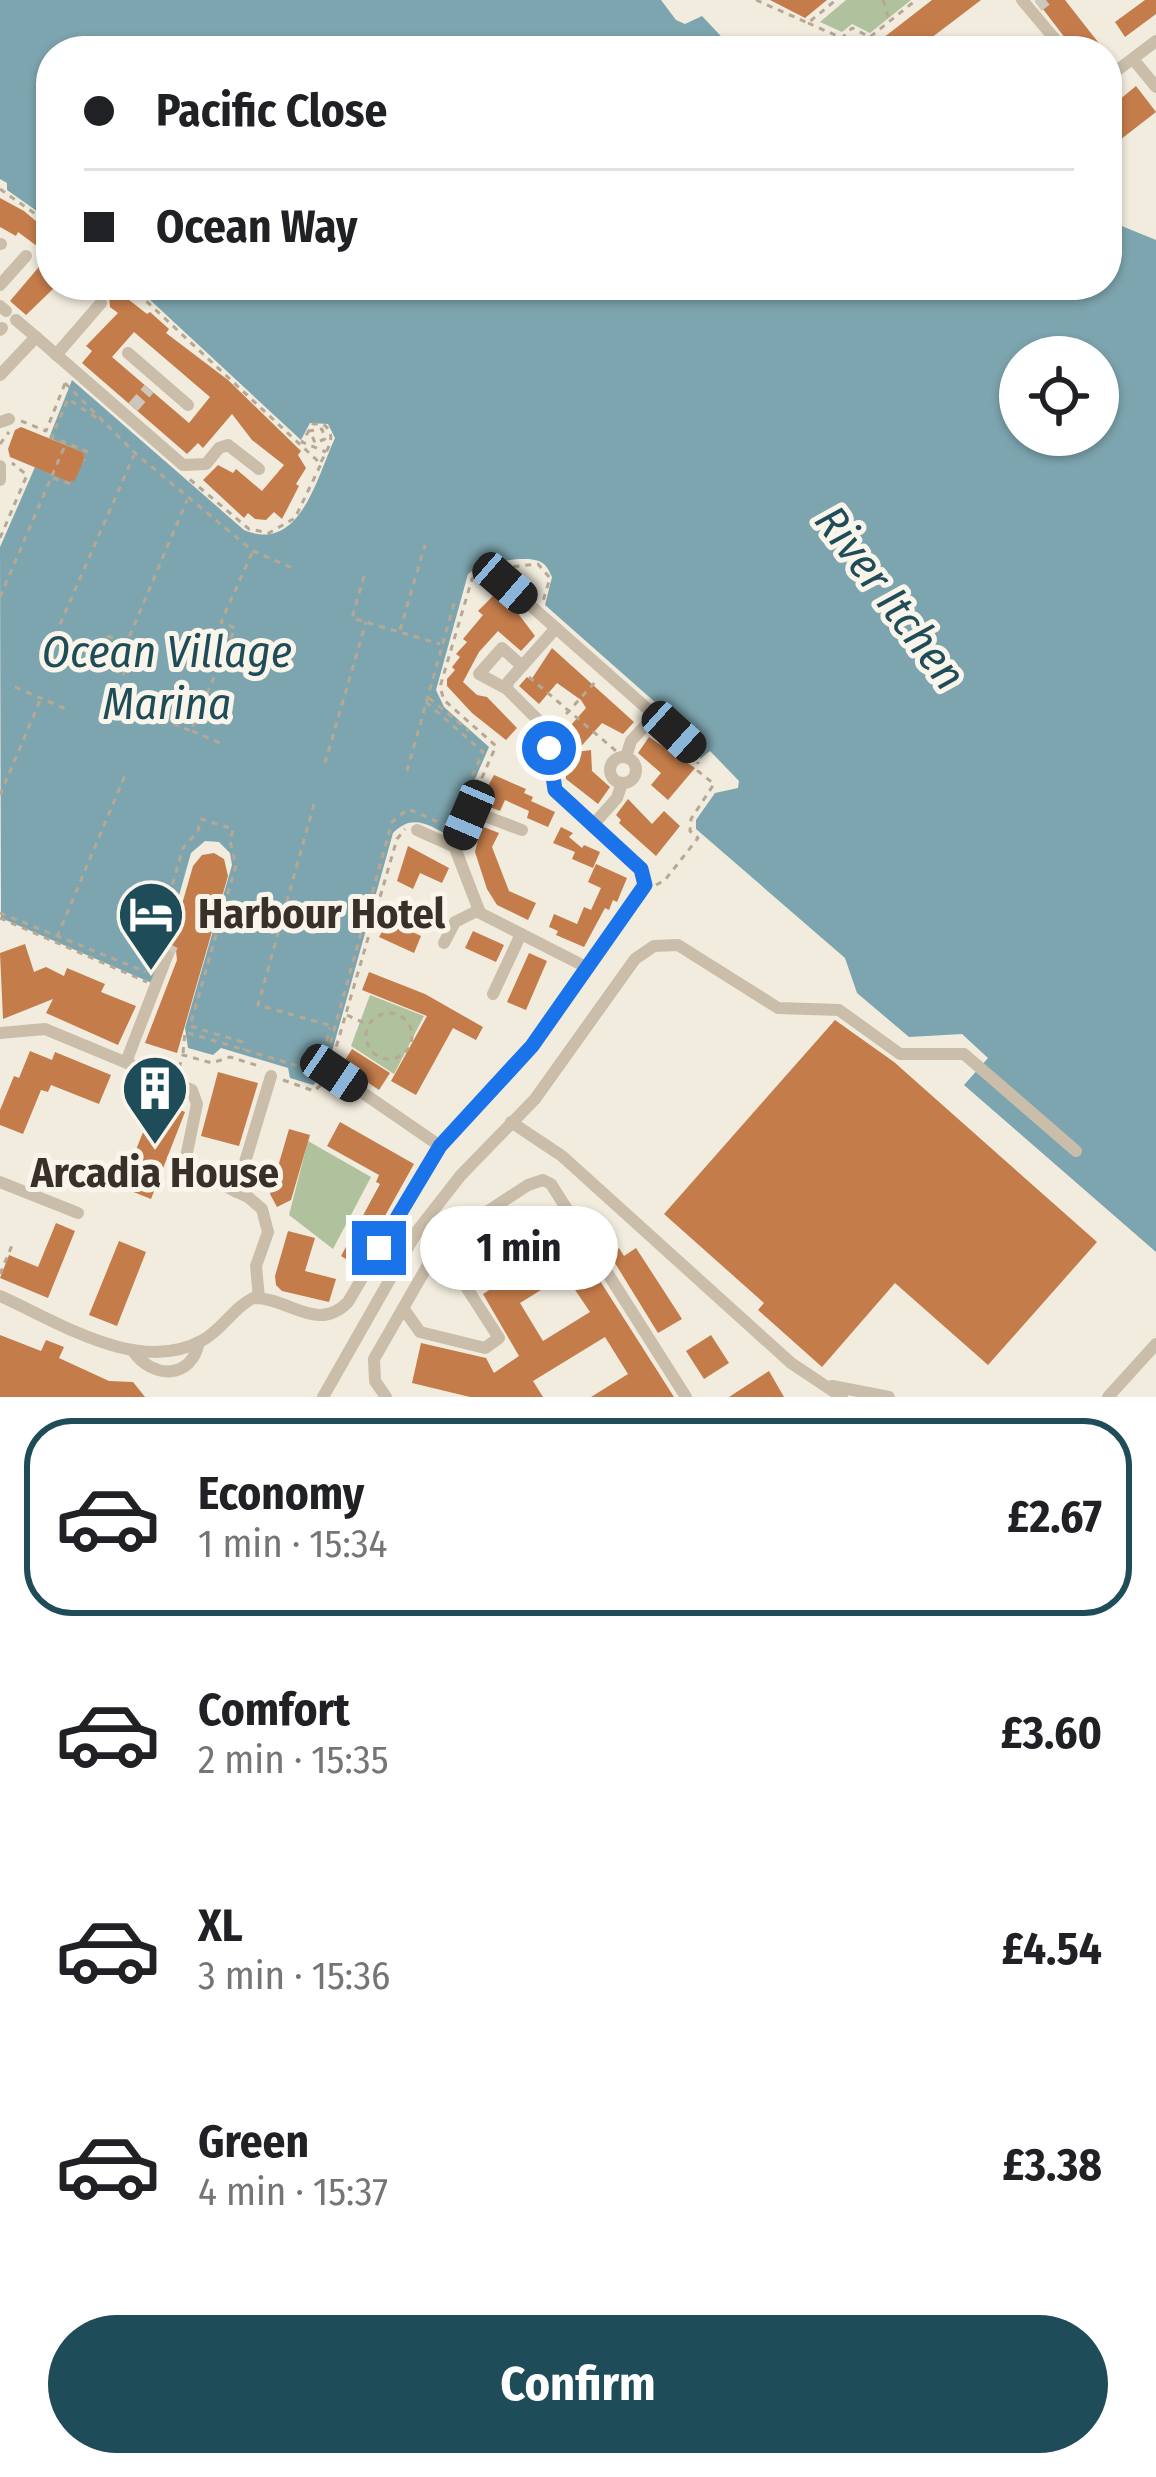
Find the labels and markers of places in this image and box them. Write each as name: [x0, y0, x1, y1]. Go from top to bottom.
hotel icon: Harbour Hotel: [116, 879, 186, 973]
place label: Harbour Hotel: [198, 889, 446, 939]
building icon: Arcadia House: [120, 1053, 190, 1147]
place label: Arcadia House: [30, 1148, 279, 1198]

